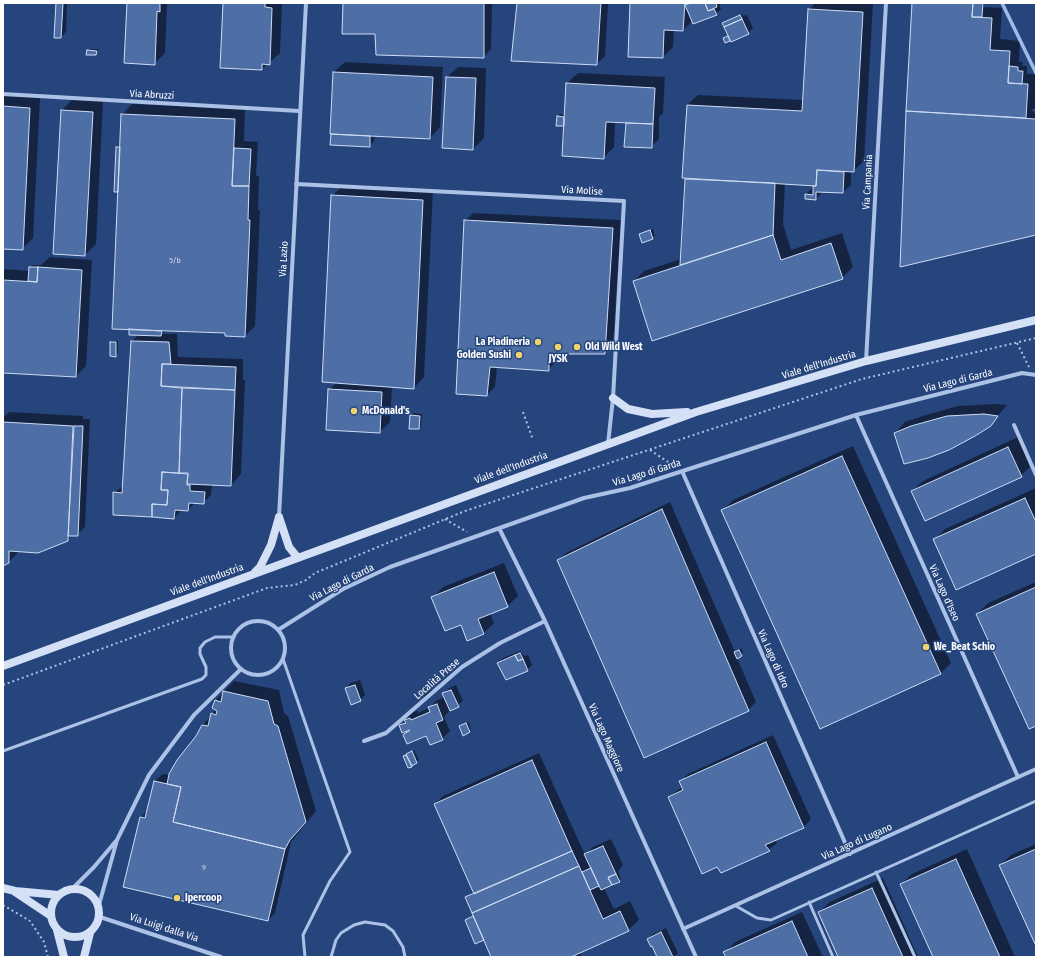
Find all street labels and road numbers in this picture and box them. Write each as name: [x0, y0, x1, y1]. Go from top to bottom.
street label: Via Abruzzi: [129, 88, 175, 102]
street label: Via Campania: [861, 154, 875, 210]
street label: Via Molise: [561, 184, 603, 198]
street label: Via Lazio: [277, 241, 291, 277]
street label: Viale dell'Industria: [781, 348, 857, 382]
street label: Via Lago di Garda: [922, 367, 994, 395]
street label: Viale dell'Industria: [473, 449, 549, 487]
street label: Via Lago di Garda: [612, 457, 682, 489]
street label: Viale dell'Industria: [169, 561, 245, 599]
street label: Via Lago di Garda: [308, 562, 376, 604]
street label: Via Lago d'Iseo: [926, 563, 962, 623]
street label: Via Lago di Idro: [755, 628, 791, 690]
street label: Località Prese: [412, 656, 462, 702]
street label: Via Lago Maggiore: [586, 702, 626, 774]
street label: Via Lago di Lugano: [820, 821, 894, 863]
street label: Via Luigi dalla Via: [128, 911, 200, 945]

